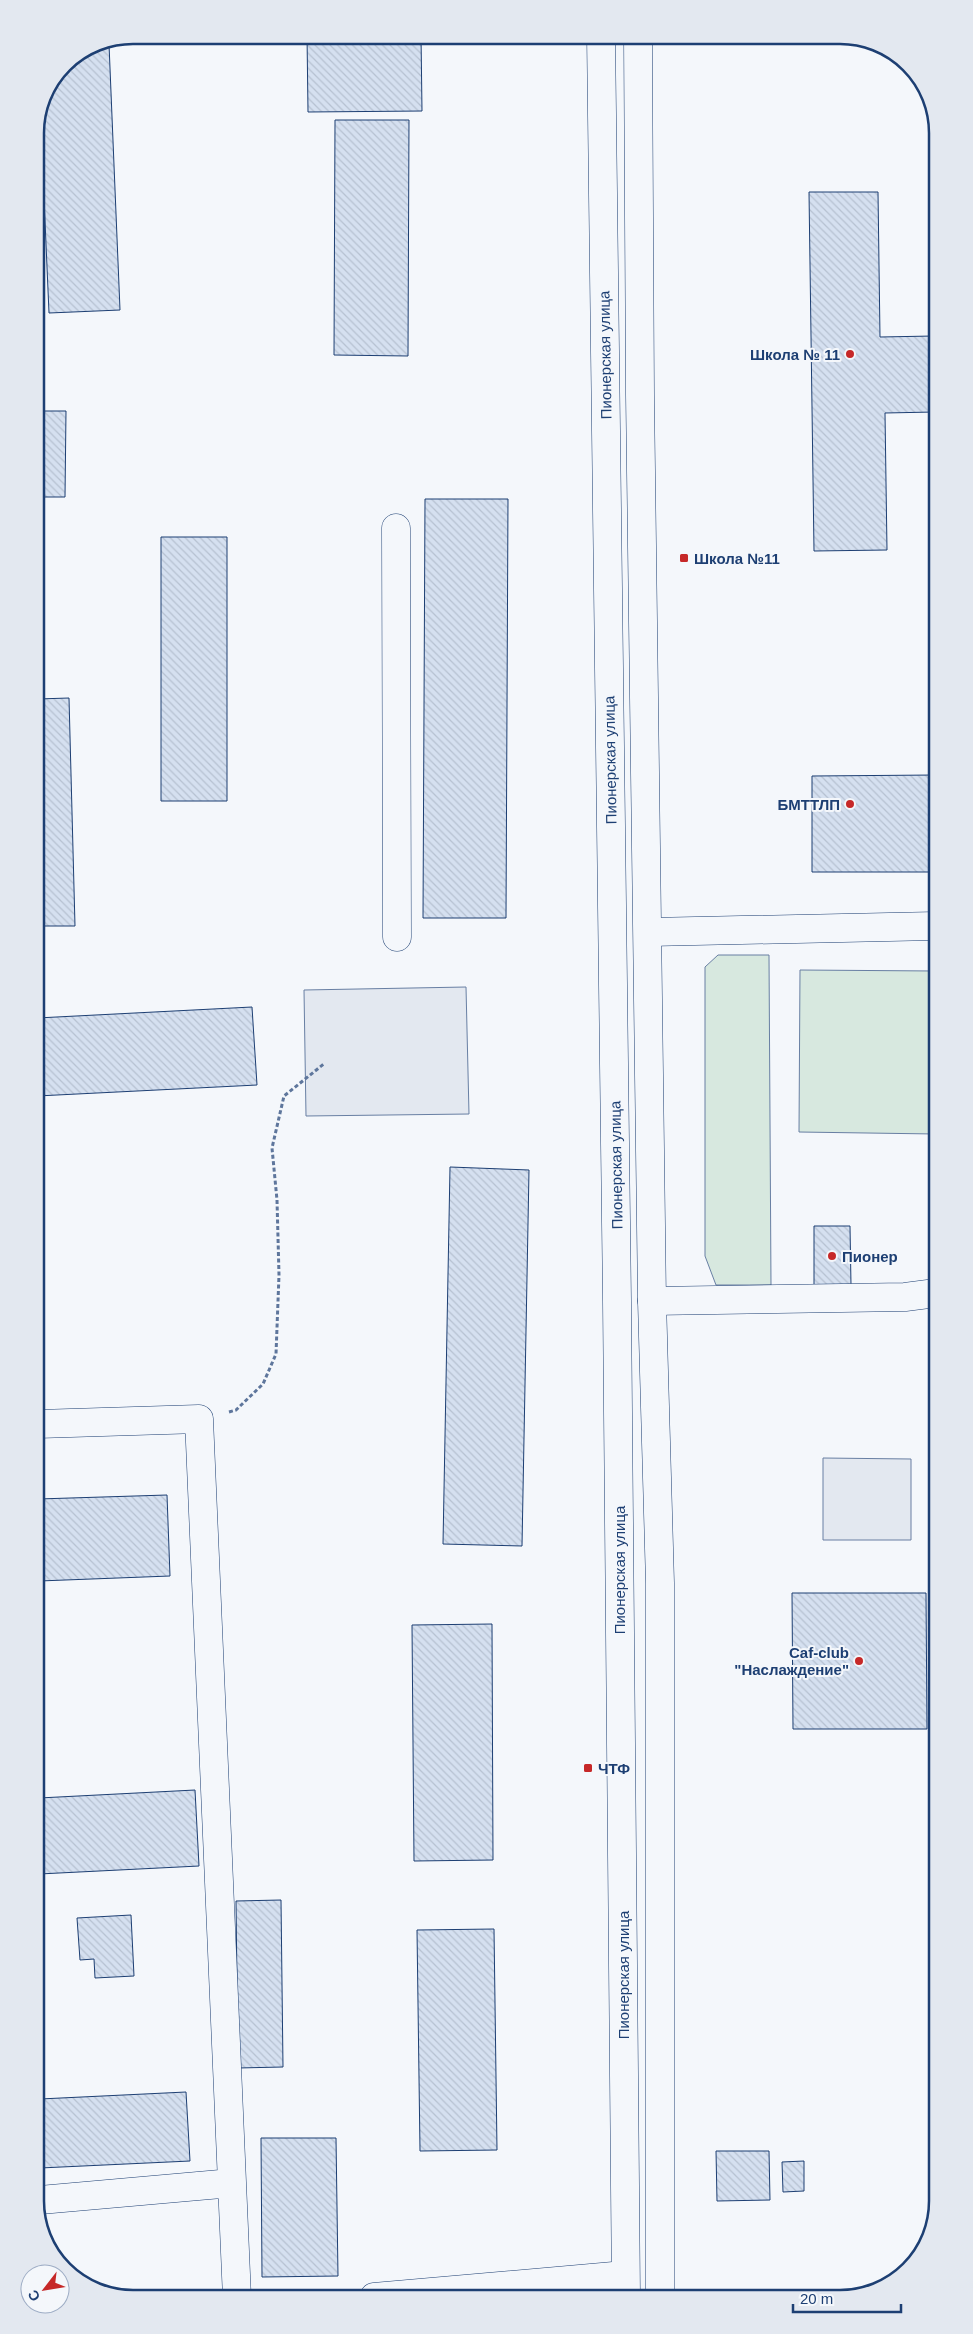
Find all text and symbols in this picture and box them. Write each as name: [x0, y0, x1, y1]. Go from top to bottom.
street label: Пионерская улица: [595, 290, 615, 420]
place label: Школа № 11: [750, 346, 840, 363]
marker: Школа № 11: [844, 348, 856, 360]
place label: Школа №11: [694, 550, 780, 567]
marker: Школа №11: [678, 552, 690, 564]
street label: Пионерская улица: [600, 695, 620, 825]
place label: БМТТЛП: [777, 796, 840, 813]
marker: БМТТЛП: [844, 798, 856, 810]
street label: Пионерская улица: [606, 1100, 626, 1230]
place label: Пионер: [842, 1248, 898, 1265]
marker: Пионер: [826, 1250, 838, 1262]
street label: Пионерская улица: [611, 1505, 628, 1634]
place label: Caf-club "Наслаждение": [734, 1644, 849, 1678]
marker: Caf-club "Наслаждение": [853, 1655, 865, 1667]
place label: ЧТФ: [598, 1760, 630, 1777]
marker: ЧТФ: [582, 1762, 594, 1774]
street label: Пионерская улица: [615, 1910, 632, 2039]
north arrow: [20, 2264, 70, 2314]
scale bar: [793, 2282, 900, 2314]
text: С: [24, 2287, 43, 2304]
text: 20 m: [800, 2290, 833, 2307]

